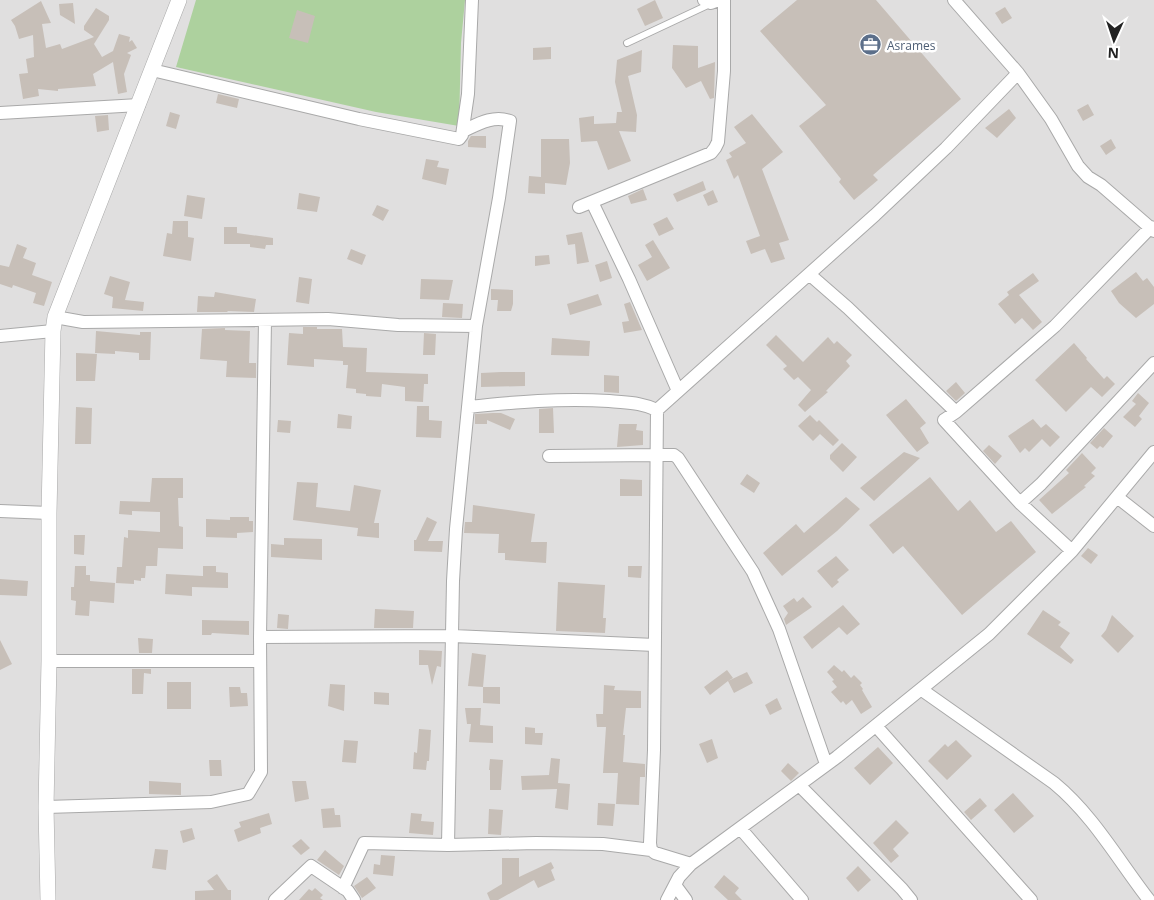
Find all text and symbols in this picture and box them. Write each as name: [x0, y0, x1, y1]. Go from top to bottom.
north arrow: [1089, 15, 1139, 65]
office icon: Asrames: [859, 33, 883, 57]
place label: Asrames: [887, 37, 936, 54]
text: N: [1107, 44, 1119, 63]

